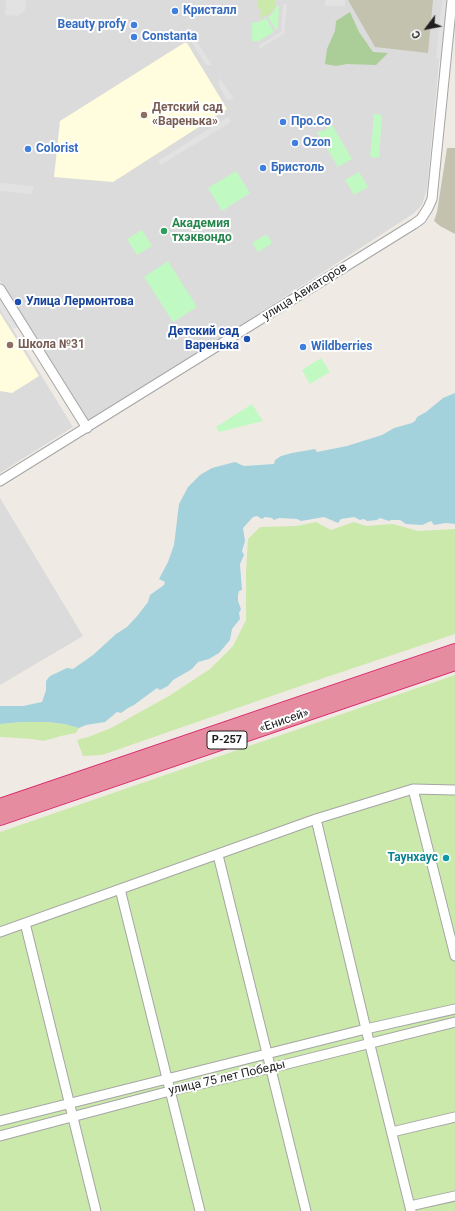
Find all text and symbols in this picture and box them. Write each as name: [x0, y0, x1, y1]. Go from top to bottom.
place label: Кристалл: [183, 4, 237, 18]
marker: Кристалл: [170, 6, 180, 16]
north arrow: [407, 8, 447, 48]
place label: Beauty profy: [58, 18, 126, 32]
marker: Beauty profy: [129, 20, 139, 30]
text: С: [409, 28, 424, 41]
place label: Constanta: [142, 30, 197, 44]
marker: Constanta: [129, 32, 139, 42]
place label: Детский сад «Варенька»: [152, 101, 223, 129]
marker: Детский сад «Варенька»: [139, 110, 149, 120]
place label: Про.Со: [291, 115, 331, 129]
marker: Про.Со: [278, 117, 288, 127]
place label: Ozon: [303, 136, 331, 150]
marker: Ozon: [290, 138, 300, 148]
place label: Сolorist: [36, 142, 78, 156]
marker: Сolorist: [23, 144, 33, 154]
place label: Бристоль: [271, 161, 324, 175]
marker: Бристоль: [258, 163, 268, 173]
place label: Академия тхэквондо: [172, 217, 232, 245]
marker: Академия тхэквондо: [159, 226, 169, 236]
street label: улица Авиаторов: [260, 260, 350, 324]
place label: Улица Лермонтова: [26, 295, 134, 309]
marker: Улица Лермонтова: [13, 297, 23, 307]
place label: Детский сад Варенька: [168, 325, 239, 353]
marker: Детский сад Варенька: [242, 334, 252, 344]
place label: Школа №31: [18, 338, 85, 352]
marker: Школа №31: [5, 340, 15, 350]
place label: Wildberries: [311, 340, 372, 354]
marker: Wildberries: [298, 342, 308, 352]
street label: «Енисей»: [257, 706, 311, 736]
road number: Р-257: [207, 731, 247, 749]
place label: Таунхаус: [388, 851, 438, 865]
marker: Таунхаус: [441, 853, 451, 863]
street label: улица 75 лет Победы: [167, 1058, 287, 1098]

